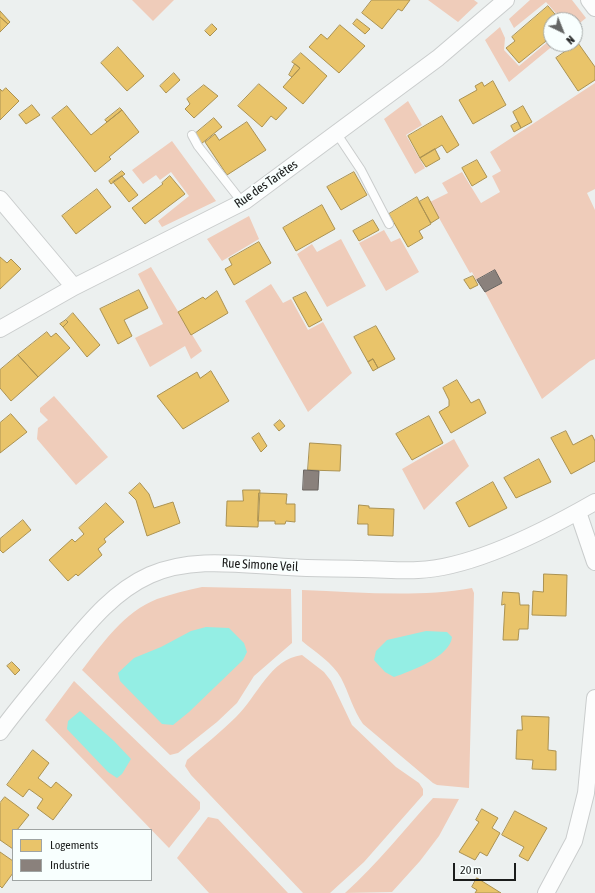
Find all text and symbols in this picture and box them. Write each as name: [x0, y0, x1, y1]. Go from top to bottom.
north arrow: [543, 12, 583, 52]
text: N: [564, 33, 577, 47]
street label: Rue des Tarètes: [231, 157, 301, 211]
street label: Rue Simone Veil: [221, 555, 299, 575]
legend: [12, 829, 152, 881]
text: Logements: [50, 838, 98, 852]
scale bar: [455, 855, 518, 881]
text: Industrie: [50, 858, 90, 872]
text: 20 m: [460, 863, 482, 877]

